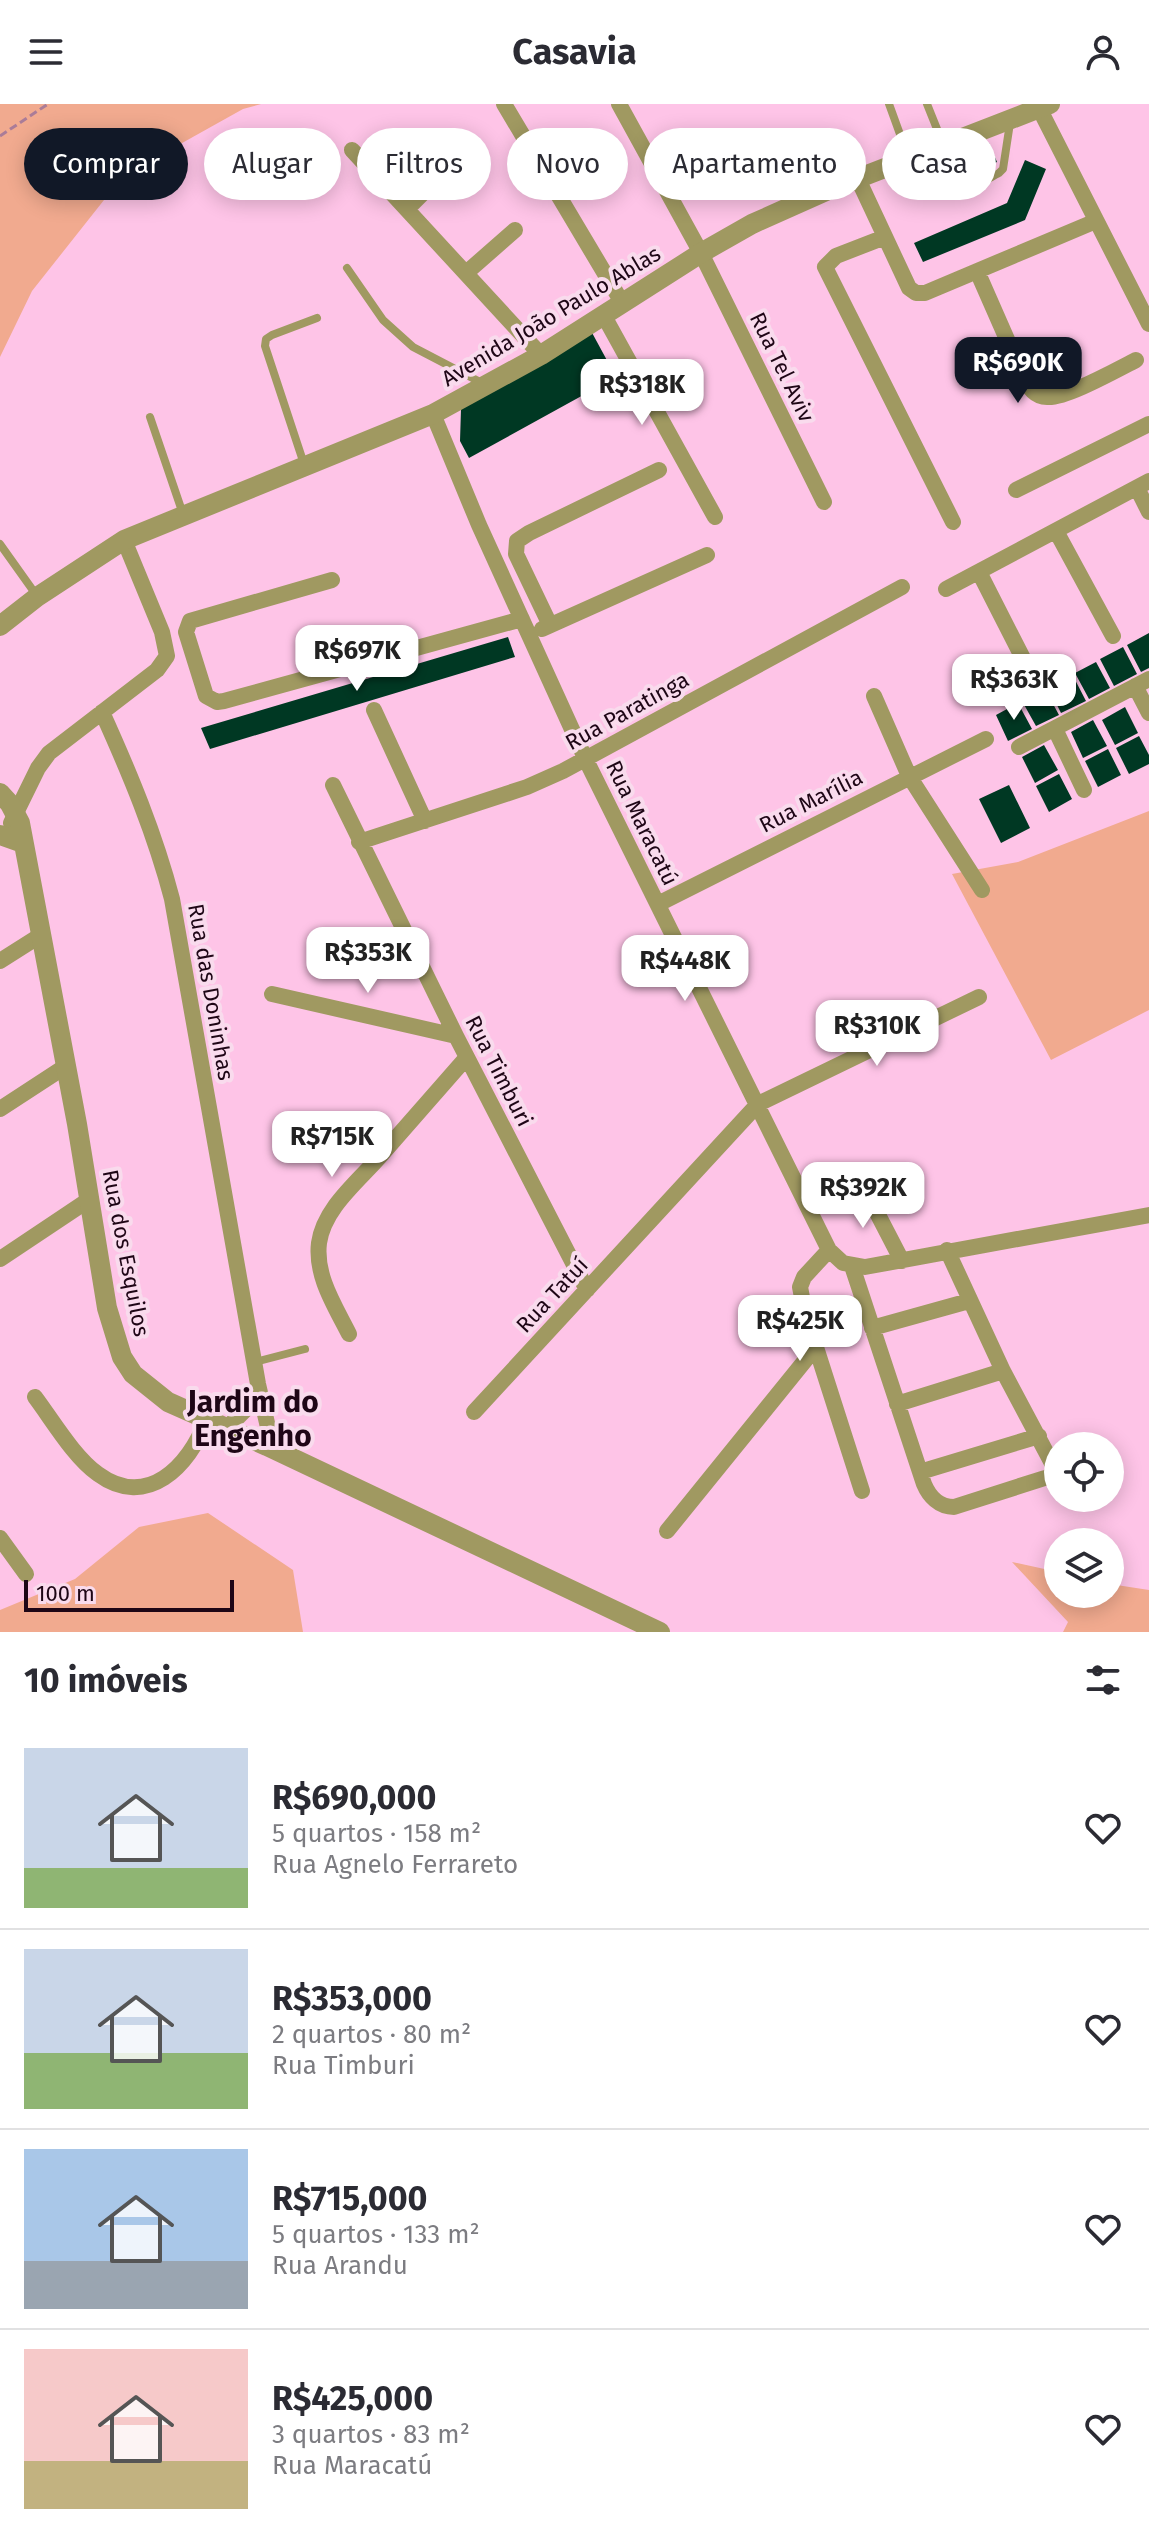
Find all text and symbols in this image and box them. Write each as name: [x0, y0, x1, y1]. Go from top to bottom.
icon: menu: [24, 30, 68, 74]
text: Casavia: [512, 30, 637, 74]
icon: person: [1081, 30, 1125, 74]
chip: Comprar: [24, 128, 188, 200]
chip: Alugar: [204, 128, 341, 200]
chip: Filtros: [357, 128, 491, 200]
chip: Novo: [507, 128, 628, 200]
chip: Apartamento: [644, 128, 866, 200]
chip: Casa: [882, 128, 996, 200]
street label: Avenida João Paulo Ablas: [437, 240, 665, 392]
street label: Rua Tel Aviv: [744, 308, 820, 426]
pin: R$690K: [953, 337, 1083, 405]
text: R$690K: [973, 347, 1063, 378]
pin: R$318K: [577, 359, 707, 427]
text: R$318K: [599, 369, 685, 400]
pin: R$697K: [292, 625, 422, 693]
text: R$697K: [313, 635, 401, 666]
pin: R$363K: [949, 654, 1079, 722]
text: R$363K: [970, 664, 1058, 695]
street label: Rua Paratinga: [560, 666, 694, 756]
street label: Rua Maracatú: [600, 756, 684, 890]
street label: Rua Marília: [755, 763, 867, 839]
street label: Rua das Doninhas: [182, 902, 240, 1082]
pin: R$353K: [303, 927, 433, 995]
pin: R$448K: [620, 935, 750, 1003]
text: R$353K: [324, 937, 412, 968]
text: R$448K: [639, 945, 731, 976]
pin: R$310K: [812, 1000, 942, 1068]
text: R$310K: [834, 1010, 920, 1041]
street label: Rua Timburi: [460, 1011, 538, 1131]
pin: R$715K: [267, 1111, 397, 1179]
text: R$715K: [290, 1121, 374, 1152]
pin: R$392K: [798, 1162, 928, 1230]
street label: Rua dos Esquilos: [97, 1167, 155, 1339]
text: R$392K: [819, 1172, 907, 1203]
street label: Rua Tatuí: [510, 1252, 594, 1338]
pin: R$425K: [735, 1295, 865, 1363]
text: R$425K: [756, 1305, 844, 1336]
district label: Jardim do Engenho: [186, 1384, 319, 1454]
map controls: [1044, 1432, 1124, 1608]
button: locate: [1044, 1432, 1124, 1512]
button: layers: [1044, 1528, 1124, 1608]
scale bar: [24, 1576, 234, 1612]
text: 100 m: [36, 1580, 95, 1607]
icon: filters: [1081, 1658, 1125, 1702]
text: 10 imóveis: [24, 1660, 188, 1701]
text: R$690,000: [272, 1777, 436, 1818]
icon: home: [88, 1780, 184, 1876]
icon: heart: [1081, 1806, 1125, 1850]
text: 5 quartos · 158 m²: [272, 1818, 481, 1849]
text: Rua Agnelo Ferrareto: [272, 1849, 518, 1880]
text: R$353,000: [272, 1978, 432, 2019]
icon: home: [88, 1981, 184, 2077]
icon: heart: [1081, 2007, 1125, 2051]
text: 2 quartos · 80 m²: [272, 2019, 471, 2050]
text: Rua Timburi: [272, 2050, 415, 2081]
text: R$715,000: [272, 2178, 427, 2219]
icon: home: [88, 2181, 184, 2277]
icon: heart: [1081, 2207, 1125, 2251]
text: 5 quartos · 133 m²: [272, 2219, 480, 2250]
text: Rua Arandu: [272, 2250, 408, 2281]
text: R$425,000: [272, 2378, 433, 2419]
icon: home: [88, 2381, 184, 2477]
icon: heart: [1081, 2407, 1125, 2451]
text: 3 quartos · 83 m²: [272, 2419, 470, 2450]
text: Rua Maracatú: [272, 2450, 432, 2481]

